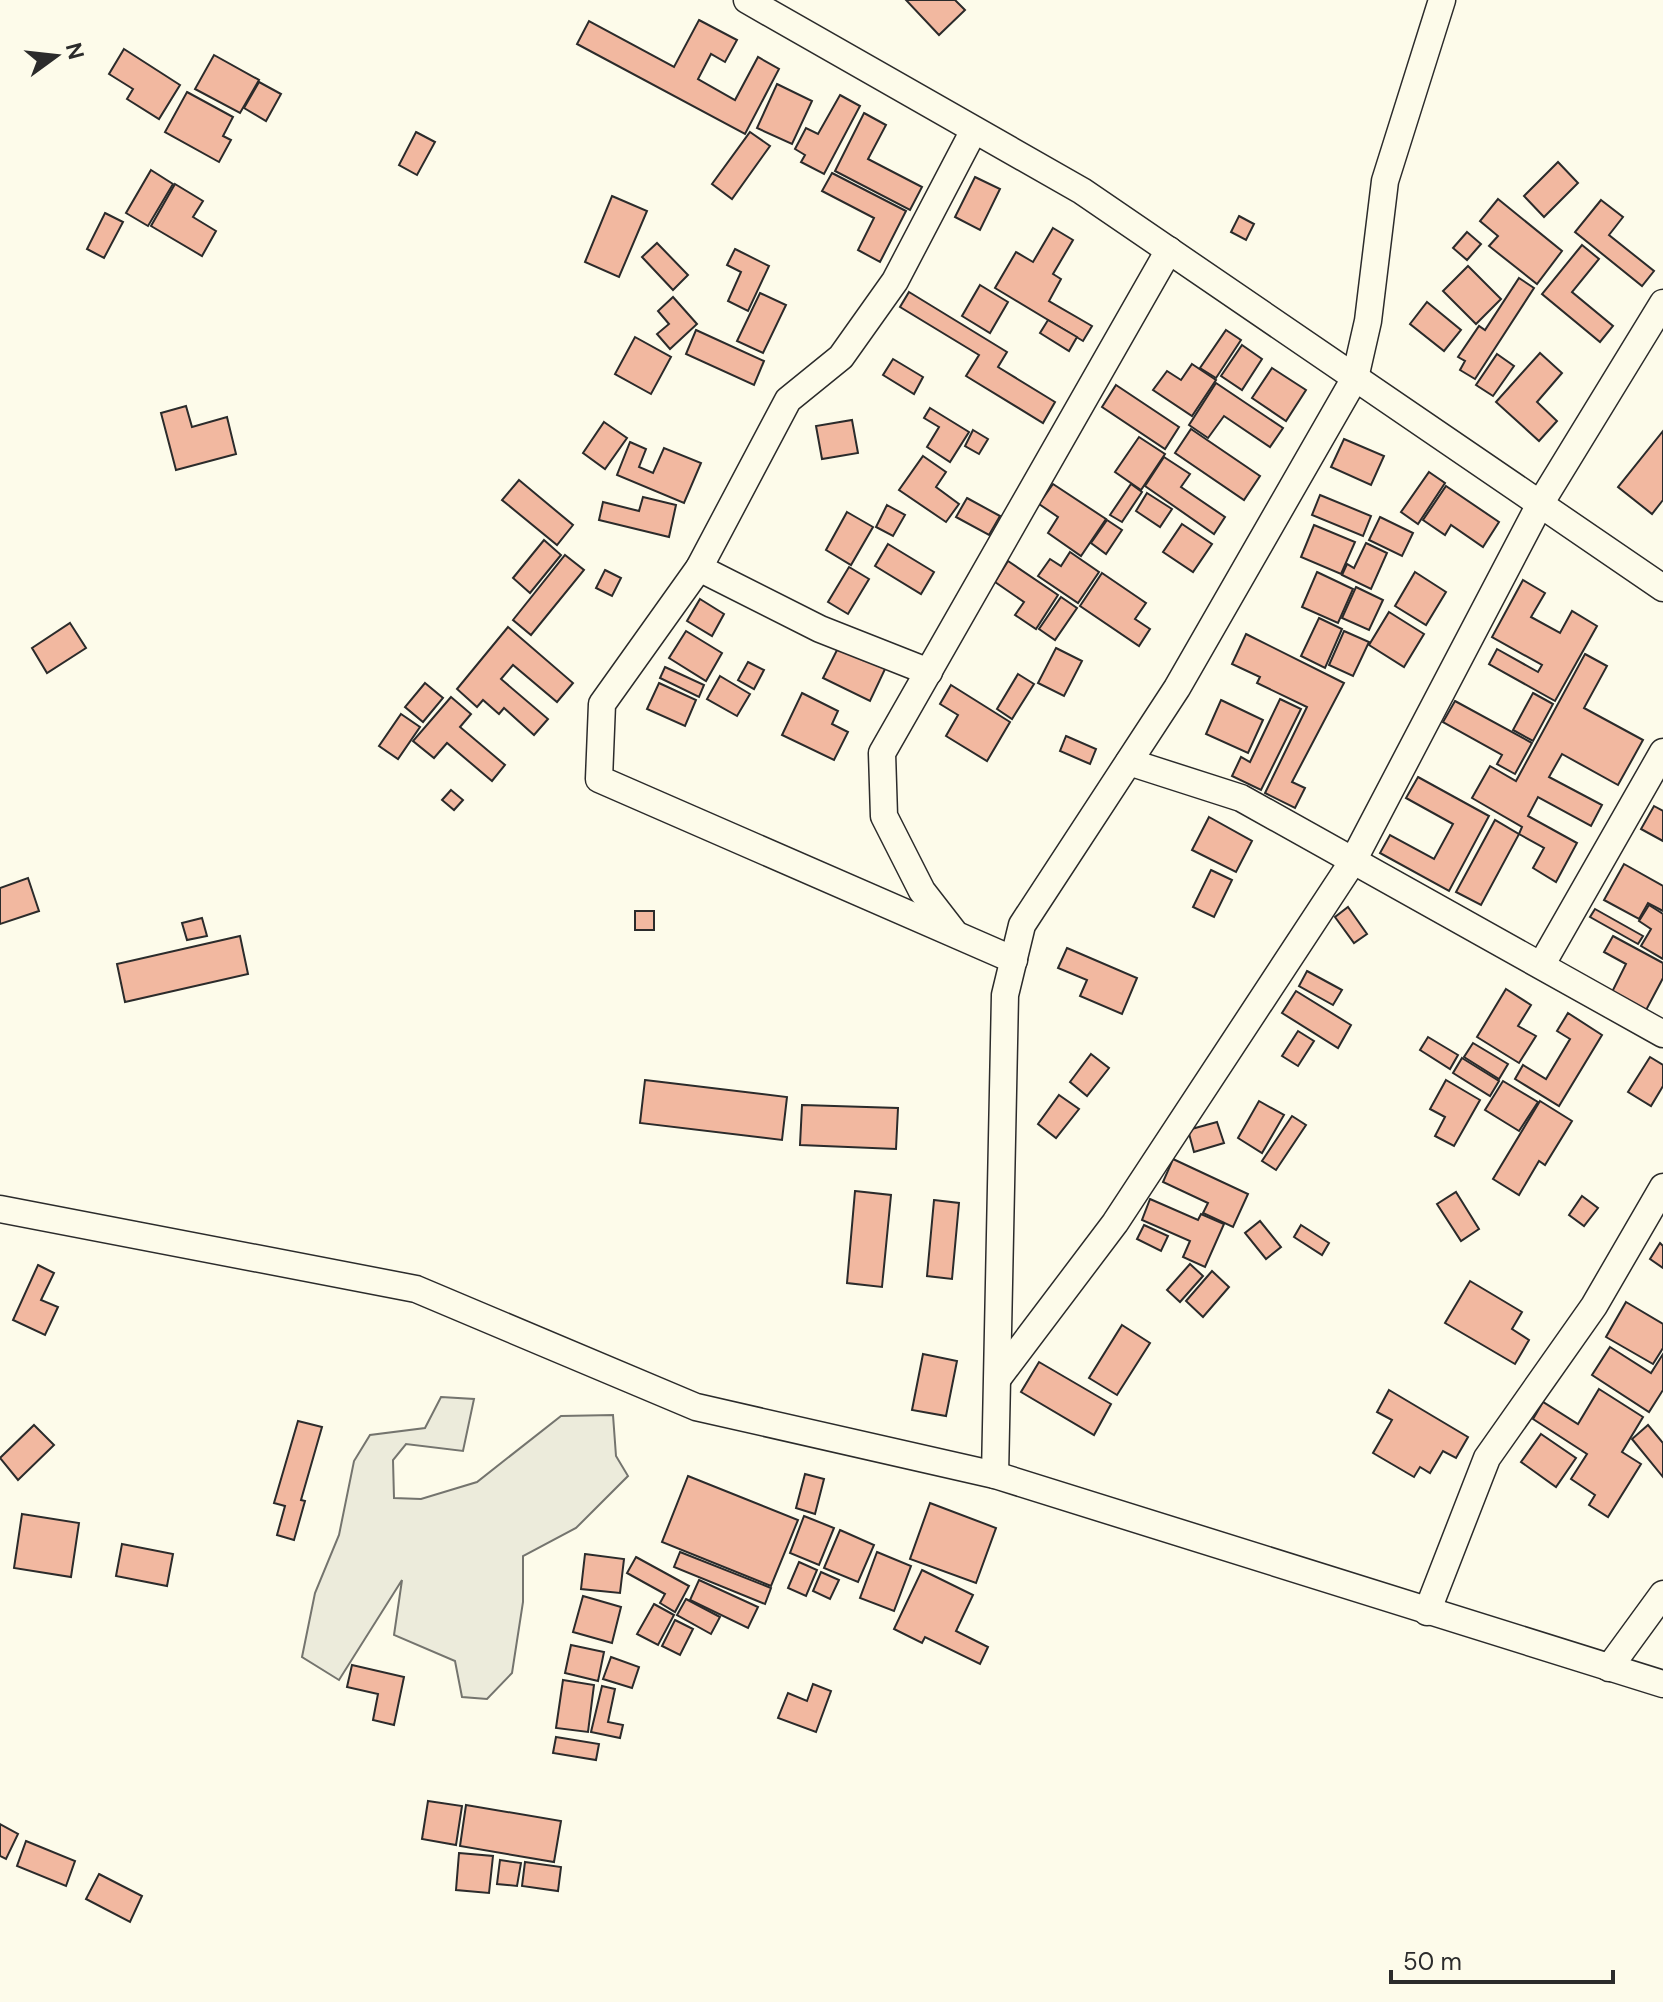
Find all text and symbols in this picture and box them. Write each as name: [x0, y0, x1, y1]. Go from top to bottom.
north arrow: [16, 16, 96, 96]
text: N: [59, 39, 91, 62]
scale bar: [1391, 1934, 1613, 1984]
text: 50 m: [1403, 1946, 1462, 1977]

